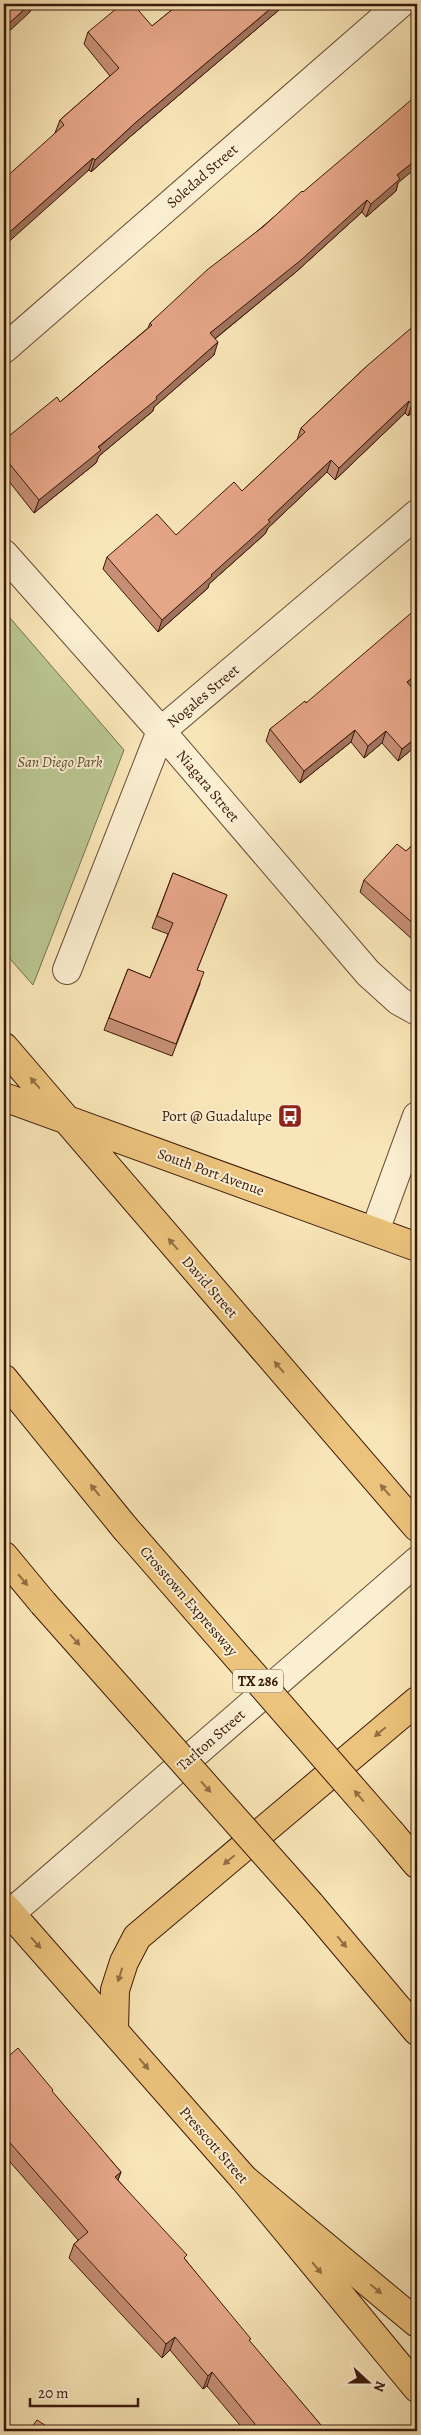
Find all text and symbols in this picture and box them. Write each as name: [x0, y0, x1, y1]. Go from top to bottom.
street label: Soledad Street: [162, 139, 242, 213]
street label: Nogales Street: [163, 660, 243, 732]
street label: Niagara Street: [172, 746, 244, 826]
park label: San Diego Park: [18, 752, 103, 772]
one-way arrow: [29, 1077, 40, 1090]
bus stop icon: Port @ Guadalupe: [277, 1103, 303, 1129]
place label: Port @ Guadalupe: [162, 1106, 272, 1126]
street label: South Port Avenue: [155, 1143, 268, 1201]
one-way arrow: [168, 1238, 179, 1250]
street label: David Street: [177, 1252, 243, 1322]
one-way arrow: [274, 1361, 285, 1373]
one-way arrow: [89, 1484, 100, 1497]
one-way arrow: [380, 1484, 391, 1497]
street label: Crosstown Expressway: [135, 1542, 243, 1661]
one-way arrow: [18, 1573, 29, 1586]
one-way arrow: [69, 1633, 81, 1645]
road number: TX 286: [233, 1670, 283, 1692]
street label: Tarlton Street: [173, 1705, 249, 1775]
one-way arrow: [374, 1727, 387, 1738]
one-way arrow: [200, 1781, 212, 1793]
one-way arrow: [353, 1791, 365, 1803]
one-way arrow: [223, 1854, 236, 1865]
one-way arrow: [336, 1935, 347, 1948]
one-way arrow: [30, 1936, 42, 1948]
one-way arrow: [115, 1968, 123, 1983]
one-way arrow: [138, 2058, 150, 2070]
street label: Presscott Street: [175, 2102, 253, 2188]
one-way arrow: [312, 2261, 323, 2274]
one-way arrow: [370, 2283, 382, 2294]
north arrow: [344, 2358, 394, 2408]
scale bar: [30, 2375, 138, 2407]
text: N: [369, 2378, 390, 2395]
text: 20 m: [38, 2383, 69, 2403]

